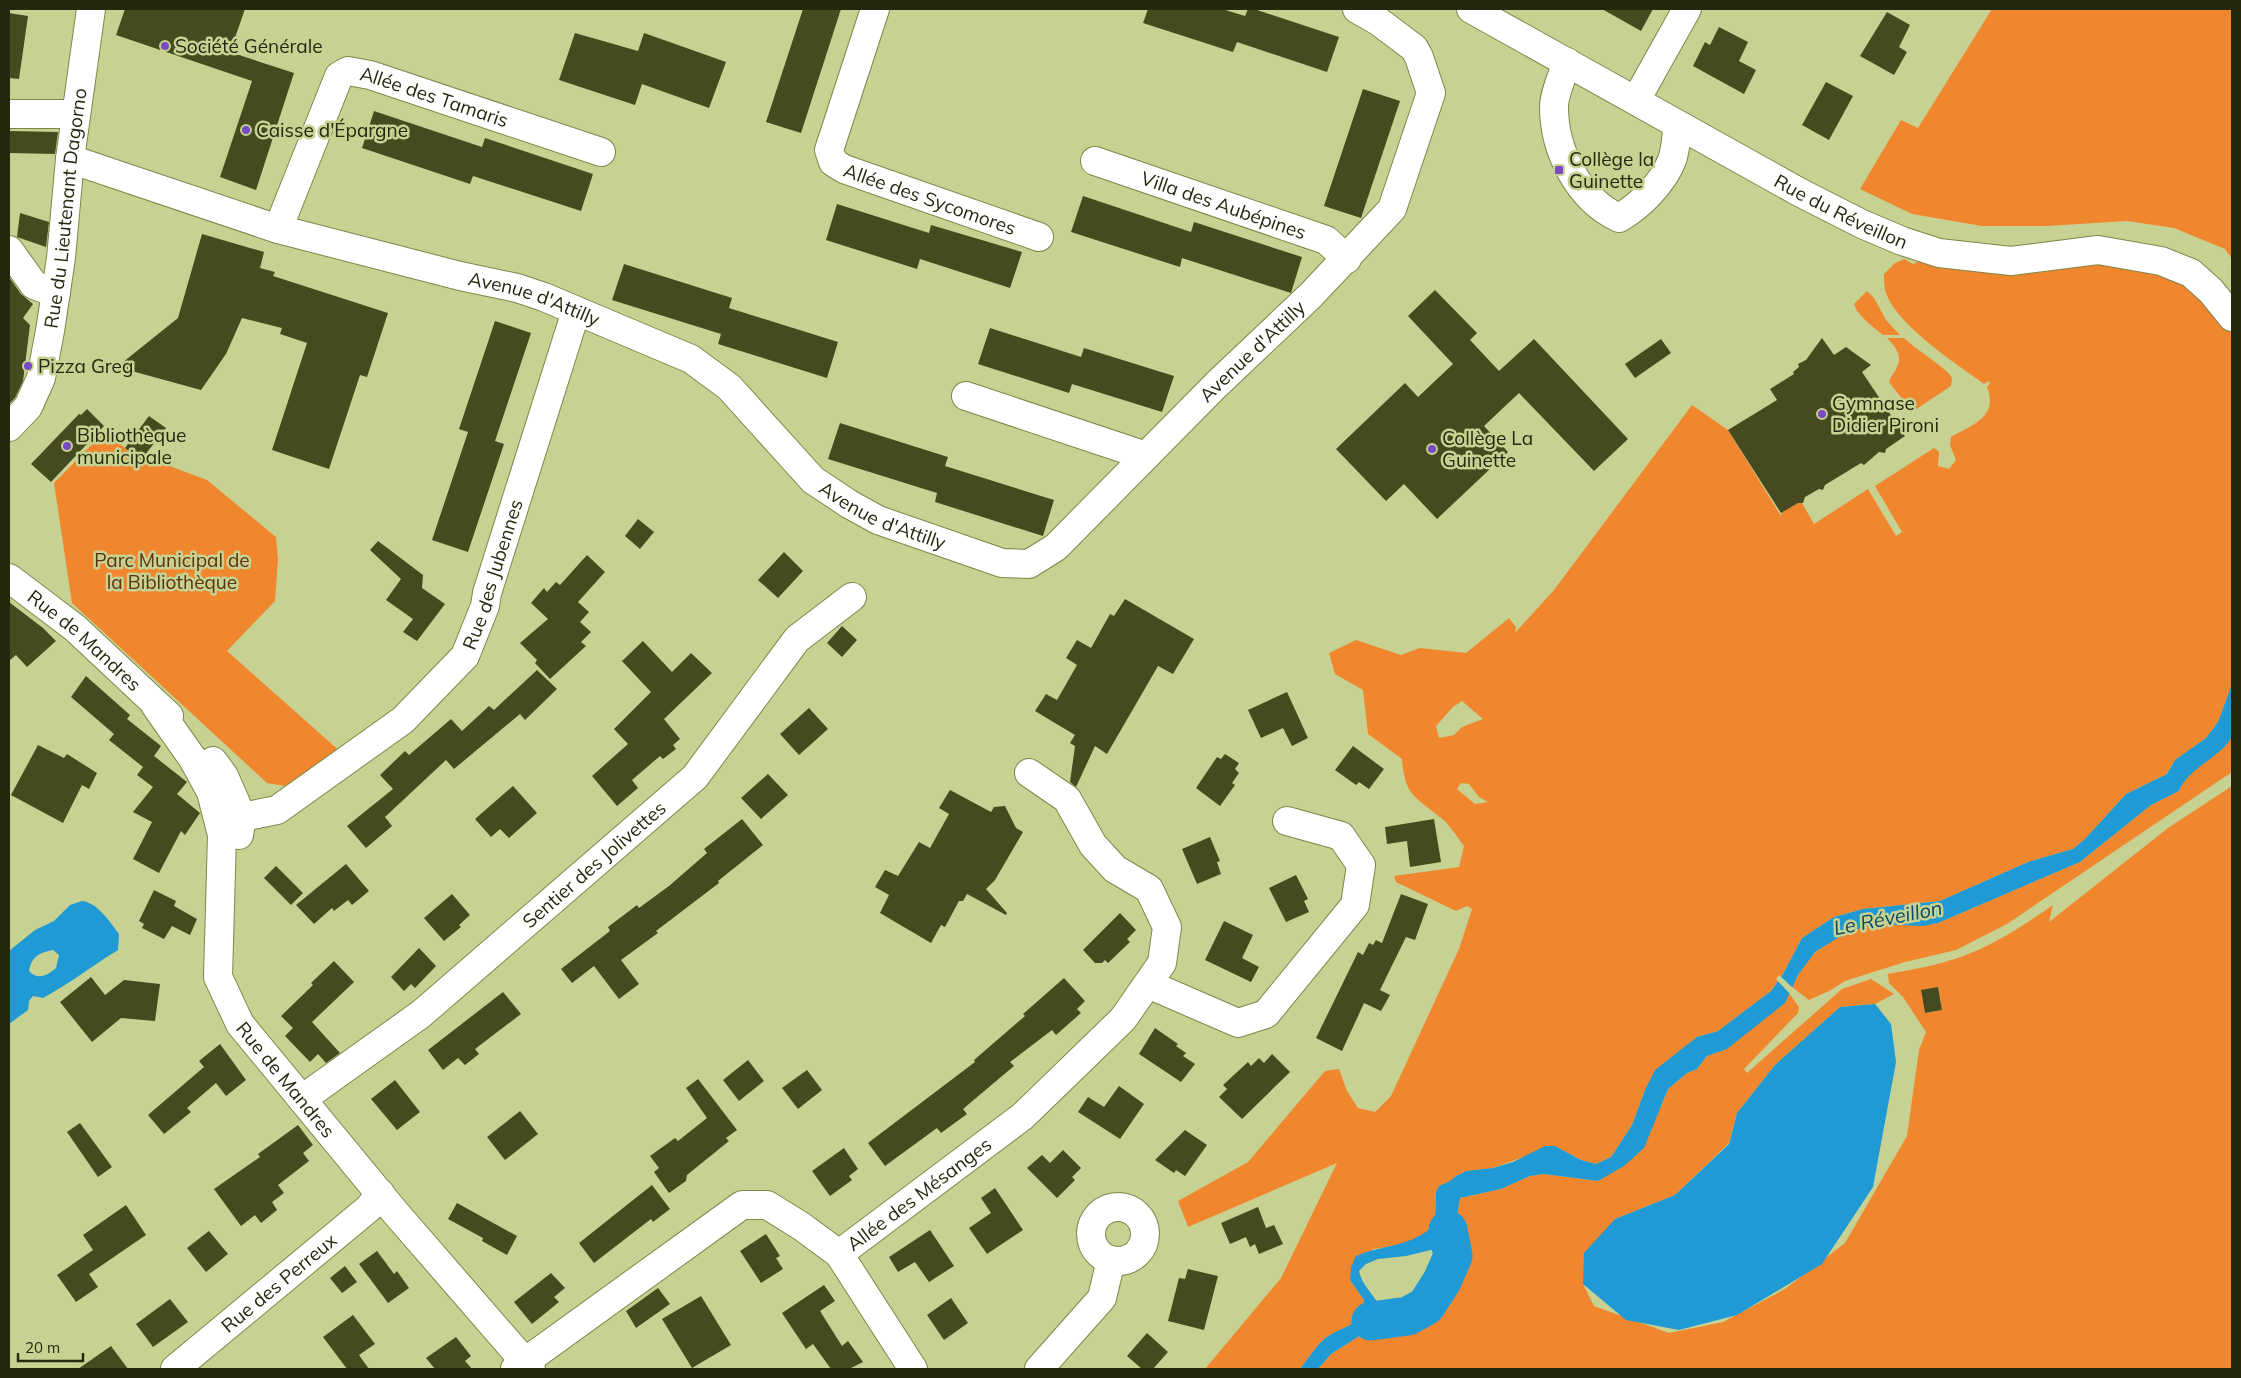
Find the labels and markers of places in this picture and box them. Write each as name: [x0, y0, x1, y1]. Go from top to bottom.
place label: Société Générale: [175, 34, 323, 58]
marker: Société Générale: [159, 40, 171, 52]
place label: Caisse d'Épargne: [256, 118, 408, 142]
marker: Caisse d'Épargne: [240, 124, 252, 136]
place label: Collège la Guinette: [1569, 147, 1654, 193]
marker: Collège la Guinette: [1553, 164, 1565, 176]
place label: Pizza Greg: [38, 354, 133, 378]
marker: Pizza Greg: [22, 360, 34, 372]
place label: Gymnase Didier Pironi: [1832, 391, 1939, 437]
marker: Gymnase Didier Pironi: [1816, 408, 1828, 420]
place label: Bibliothèque municipale: [77, 423, 186, 469]
place label: Collège La Guinette: [1442, 426, 1533, 472]
marker: Bibliothèque municipale: [61, 440, 73, 452]
marker: Collège La Guinette: [1426, 443, 1438, 455]

